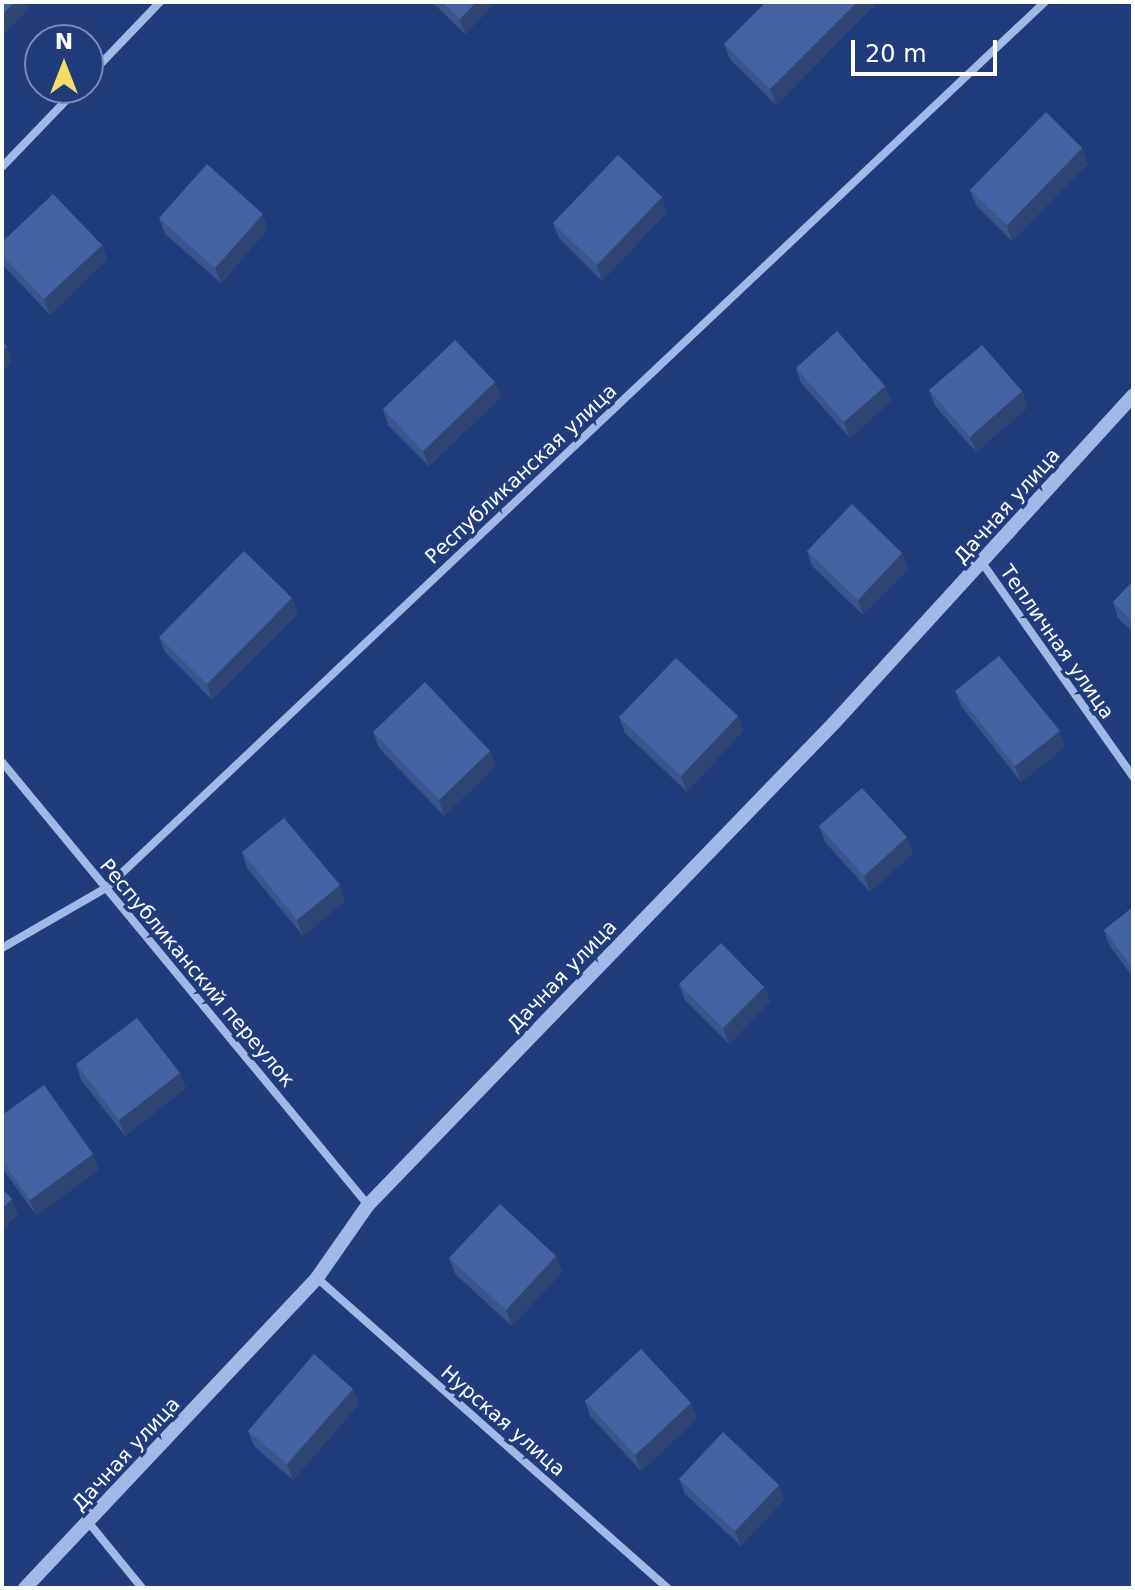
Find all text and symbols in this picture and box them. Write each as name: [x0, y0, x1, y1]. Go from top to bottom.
north arrow: [24, 24, 104, 104]
scale bar: [855, 24, 1001, 74]
text: N: [55, 29, 73, 54]
text: 20 m: [865, 40, 927, 68]
street label: Республиканская улица: [420, 379, 622, 569]
street label: Дачная улица: [949, 443, 1065, 569]
street label: Тепличная улица: [995, 560, 1119, 724]
street label: Республиканский переулок: [94, 854, 300, 1092]
street label: Дачная улица: [502, 915, 622, 1037]
street label: Нурская улица: [436, 1361, 570, 1481]
street label: Дачная улица: [67, 1392, 185, 1516]

